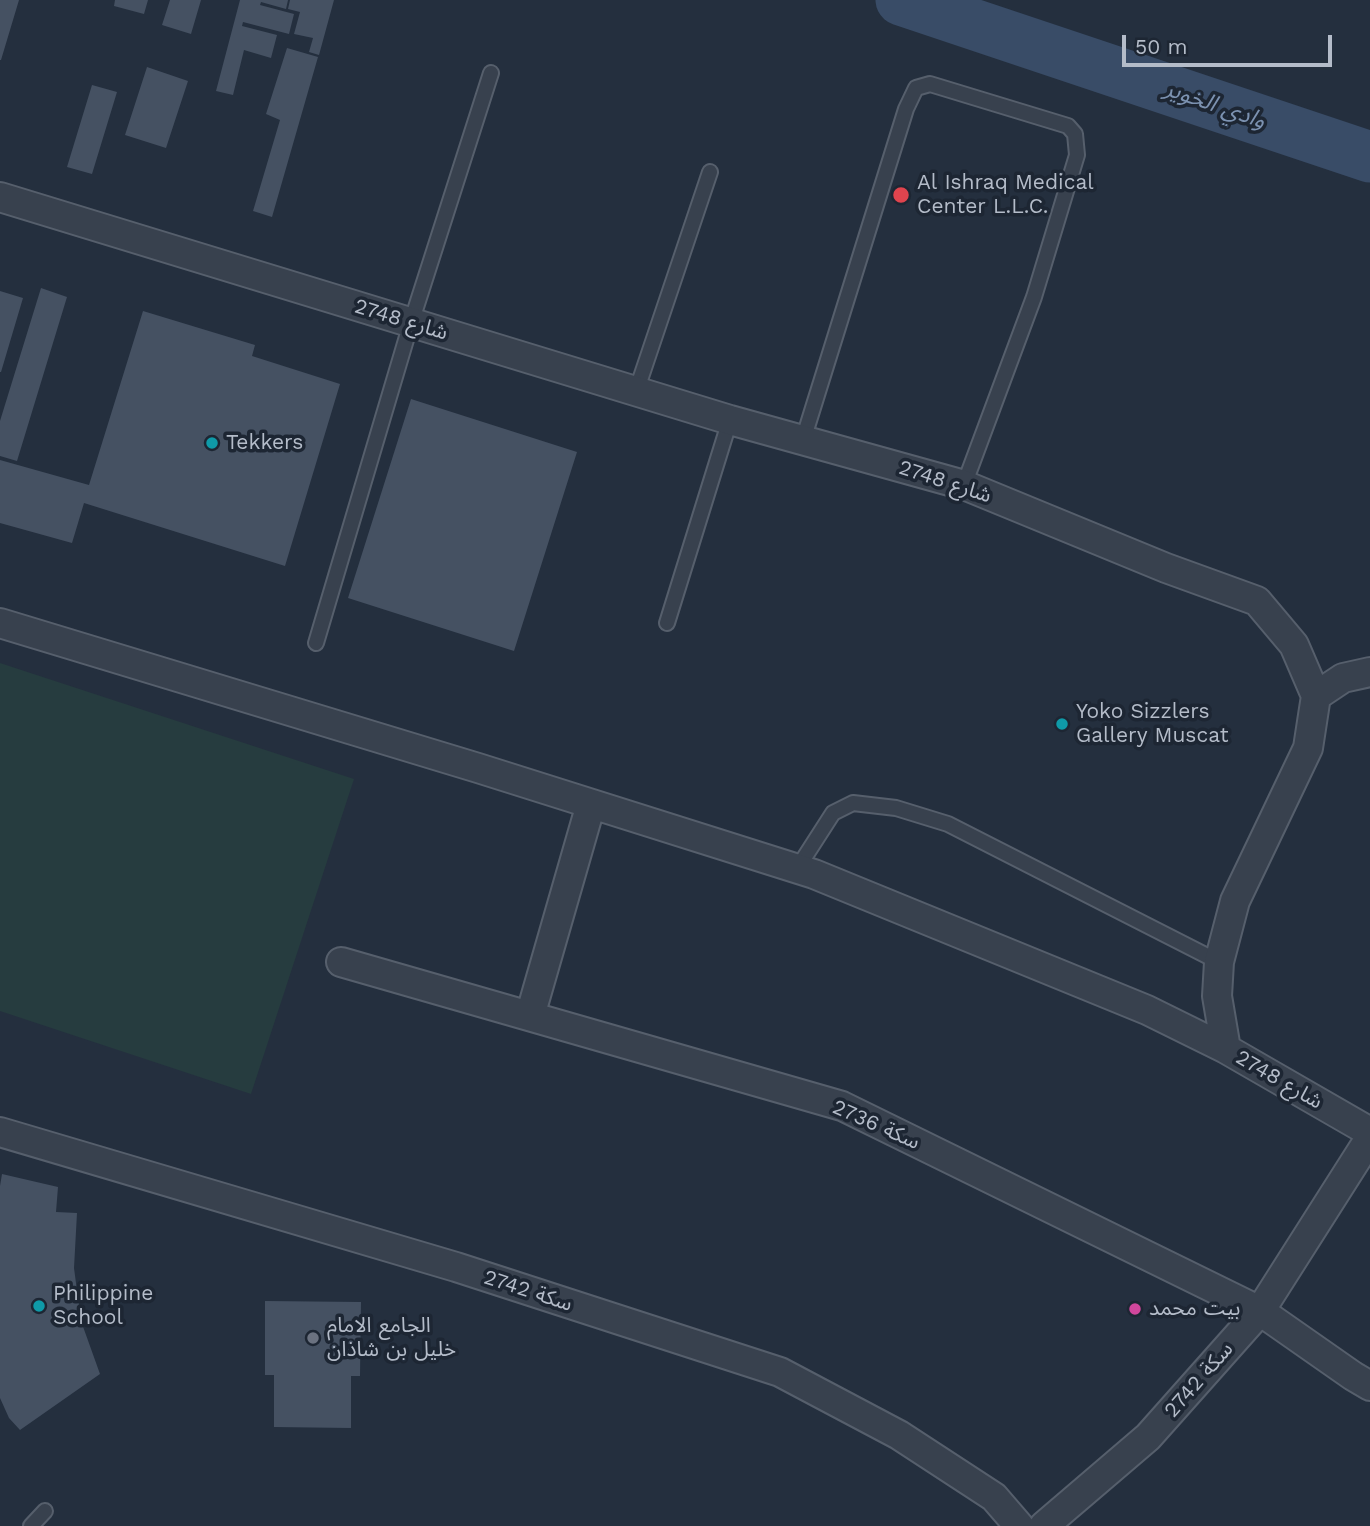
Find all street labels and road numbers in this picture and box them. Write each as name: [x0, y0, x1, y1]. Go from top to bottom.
street label: شارع 2748: [351, 294, 451, 346]
street label: شارع 2748: [895, 455, 995, 509]
street label: شارع 2748: [1231, 1045, 1327, 1115]
street label: سكة 2736: [828, 1095, 924, 1155]
street label: سكة 2742: [480, 1265, 576, 1317]
street label: سكة 2742: [1159, 1337, 1239, 1423]

